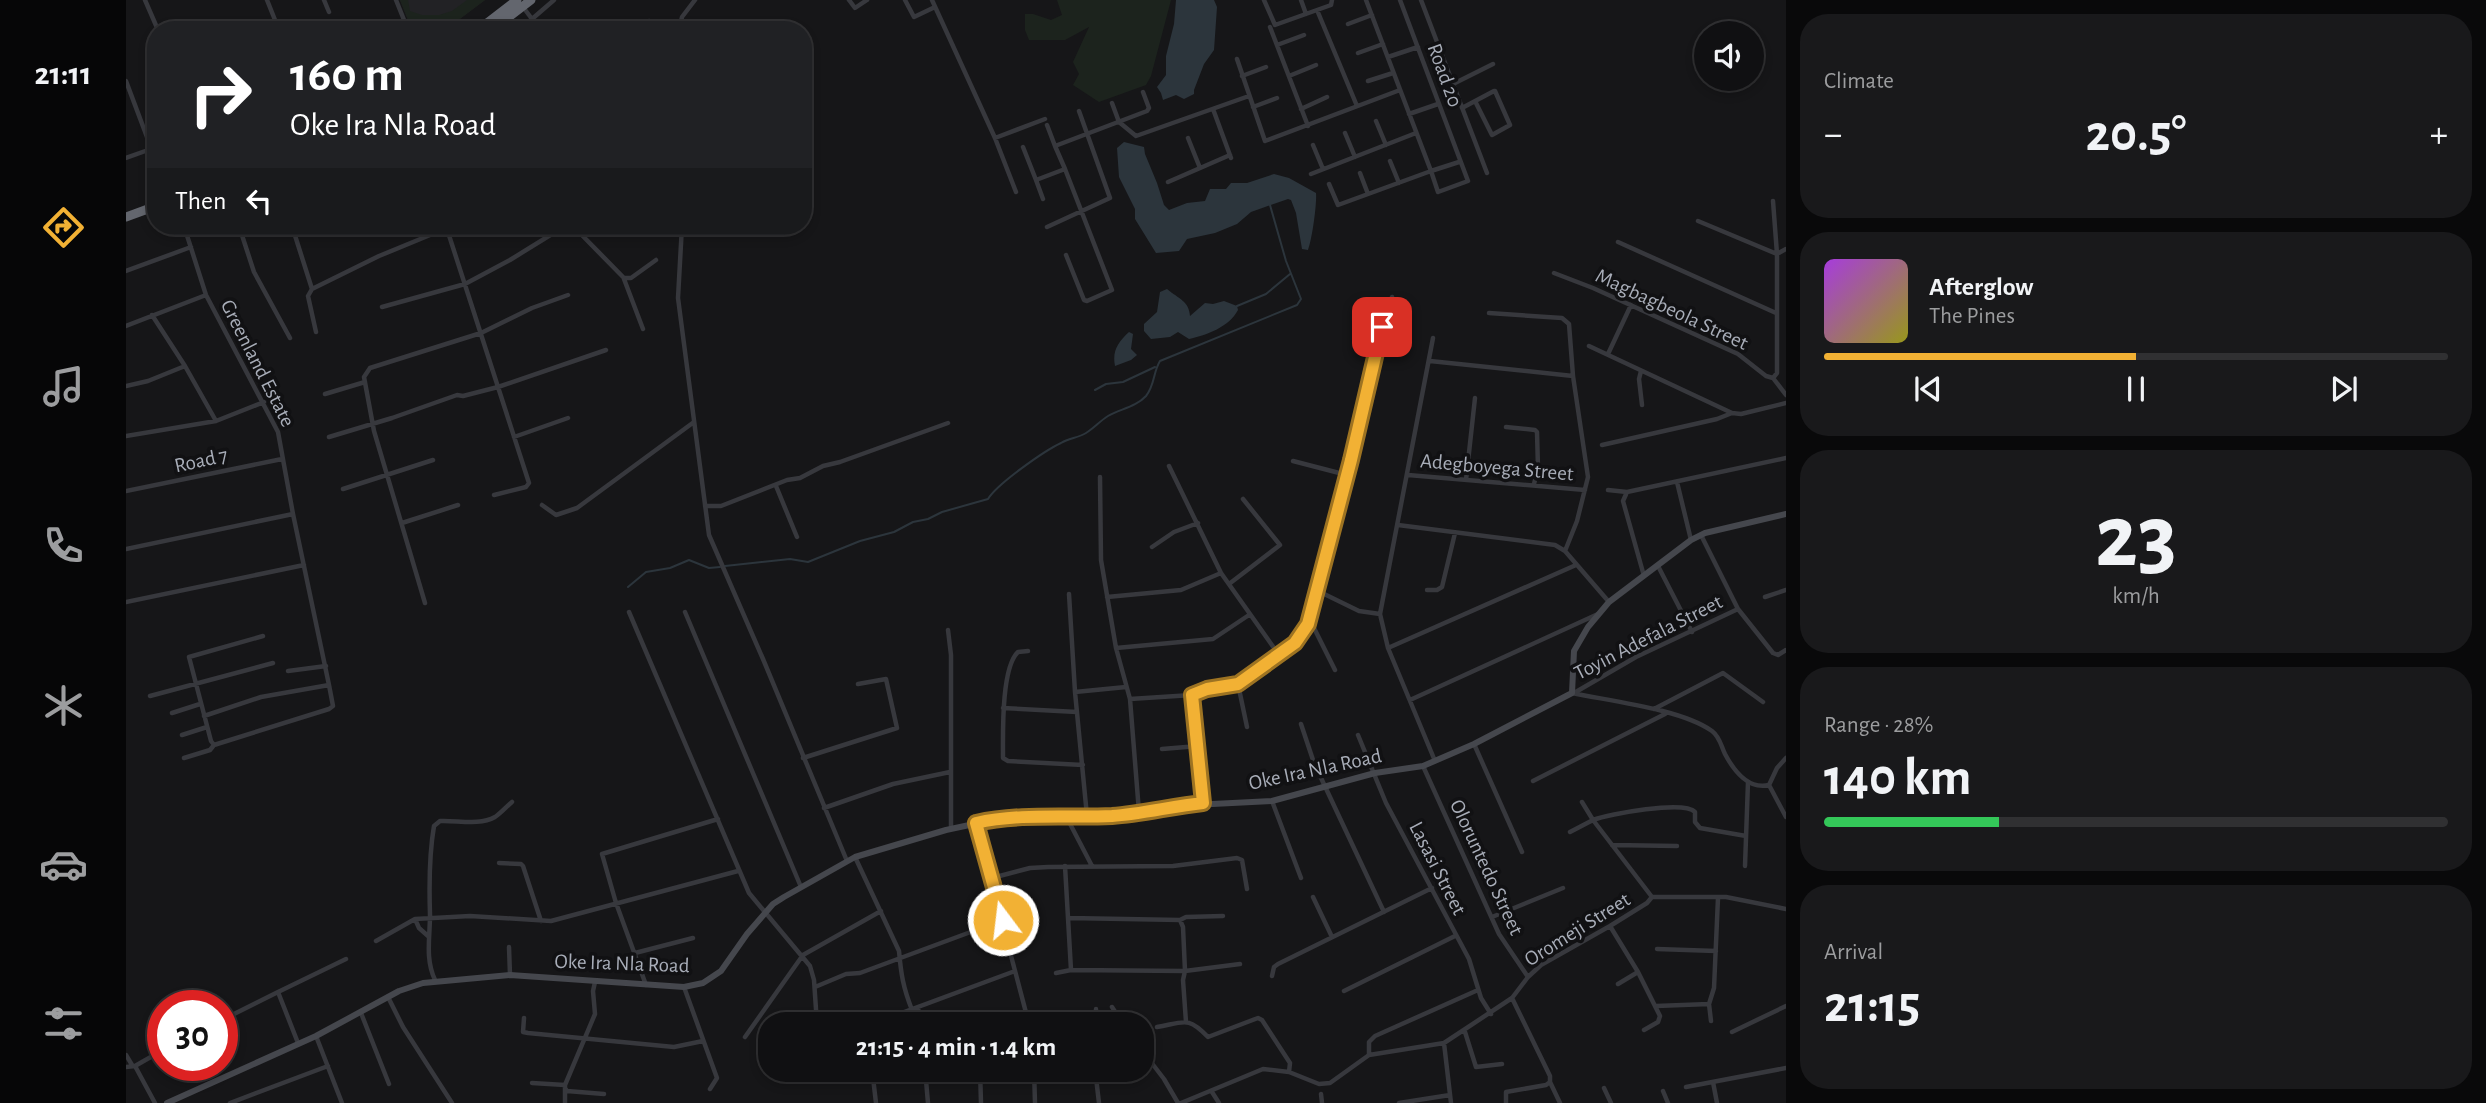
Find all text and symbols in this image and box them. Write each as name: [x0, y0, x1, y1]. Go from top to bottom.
map controls: [1694, 21, 1764, 91]
button: sound: [1694, 21, 1764, 91]
street label: Road 20: [1423, 41, 1466, 110]
icon: right: [175, 49, 266, 140]
text: 160 m: [290, 51, 404, 100]
text: 21:11: [35, 58, 91, 90]
text: Climate: [1824, 70, 1894, 93]
text: 20.5°: [2085, 108, 2187, 160]
text: Oke Ira Nla Road: [290, 109, 496, 141]
text: −: [1824, 116, 1842, 154]
text: +: [2430, 116, 2448, 154]
icon: left: [240, 182, 278, 220]
text: Then: [175, 188, 226, 214]
icon: directions: [39, 203, 88, 252]
street label: Magbagbeola Street: [1592, 265, 1752, 354]
text: Afterglow: [1929, 274, 2033, 300]
street label: Greenland Estate: [217, 296, 299, 430]
pin: [1352, 297, 1412, 357]
text: The Pines: [1929, 305, 2015, 328]
icon: arrive: [1363, 308, 1401, 346]
icon: music: [39, 362, 88, 411]
icon: previous: [1909, 370, 1947, 408]
icon: pause: [2117, 370, 2155, 408]
icon: next: [2325, 370, 2363, 408]
street label: Road 7: [173, 445, 230, 476]
street label: Adegboyega Street: [1419, 450, 1575, 485]
text: 23: [2095, 492, 2177, 583]
icon: phone: [39, 521, 88, 570]
text: km/h: [2112, 585, 2160, 608]
street label: Toyin Adefala Street: [1571, 591, 1726, 684]
icon: climate: [39, 681, 88, 730]
text: Range · 28%: [1824, 714, 1934, 737]
street label: Oke Ira Nla Road: [1247, 745, 1384, 794]
text: 140 km: [1824, 752, 1972, 804]
street label: Oloruntedo Street: [1446, 796, 1527, 938]
street label: Lasasi Street: [1405, 818, 1470, 919]
icon: car: [39, 840, 88, 889]
position arrow: [966, 883, 1040, 957]
street label: Oromeji Street: [1521, 889, 1634, 970]
text: Arrival: [1824, 941, 1883, 964]
street label: Oke Ira Nla Road: [554, 951, 690, 976]
text: 21:15: [1824, 979, 1920, 1031]
speed limit sign: 30: [147, 990, 238, 1081]
icon: filters: [39, 999, 88, 1048]
text: 21:15 · 4 min · 1.4 km: [856, 1034, 1056, 1060]

